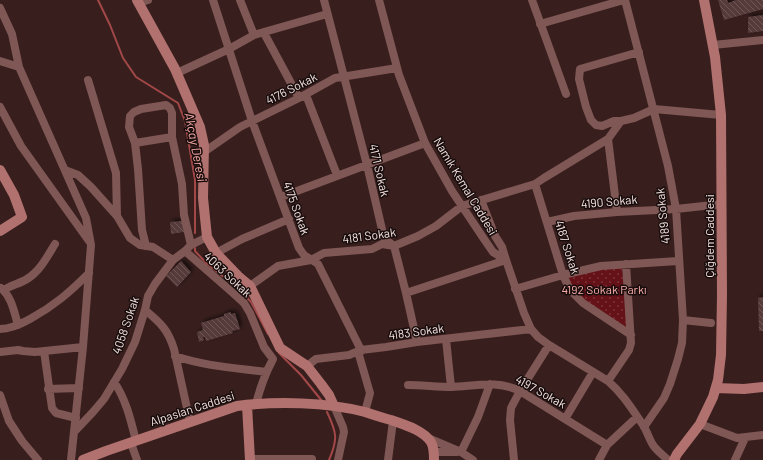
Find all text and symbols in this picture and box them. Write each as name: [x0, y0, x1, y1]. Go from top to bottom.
street label: 4176 Sokak: [263, 69, 319, 107]
water label: Akçay Deresi: [181, 111, 211, 184]
street label: Namık Kemal Caddesi: [431, 135, 501, 237]
street label: 4171 Sokak: [367, 142, 393, 198]
street label: 4175 Sokak: [281, 180, 313, 236]
street label: 4189 Sokak: [652, 187, 672, 245]
street label: 4190 Sokak: [580, 192, 638, 210]
street label: Çiğdem Caddesi: [702, 194, 716, 278]
street label: 4187 Sokak: [553, 218, 583, 276]
street label: 4181 Sokak: [341, 224, 397, 246]
street label: 4063 Sokak: [201, 249, 255, 299]
park label: 4192 Sokak Parkı: [562, 282, 646, 296]
street label: 4058 Sokak: [109, 294, 141, 356]
street label: 4183 Sokak: [387, 320, 445, 342]
street label: 4197 Sokak: [513, 371, 569, 411]
street label: Alpaslan Caddesi: [148, 388, 236, 428]

